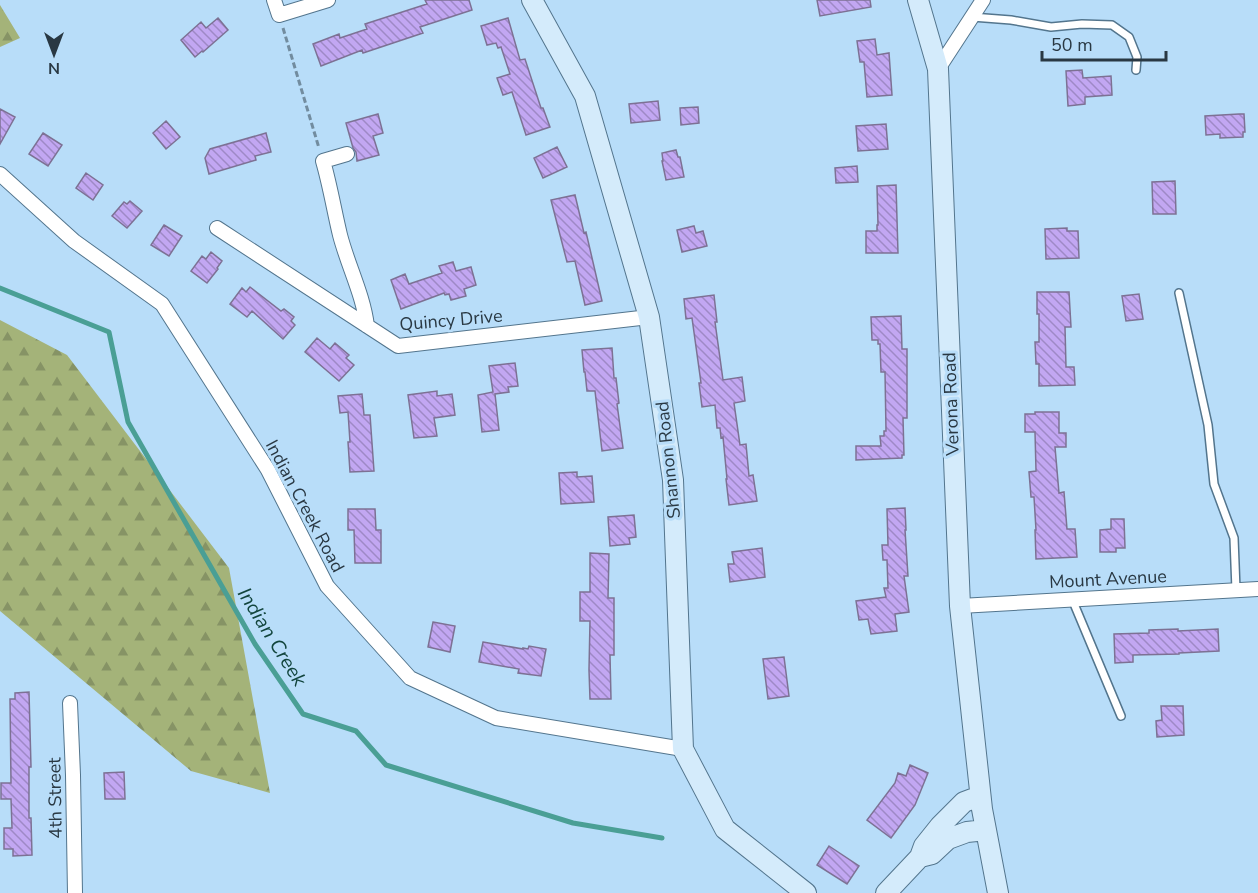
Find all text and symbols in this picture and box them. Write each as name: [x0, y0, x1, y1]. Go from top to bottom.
north arrow: [24, 24, 84, 84]
scale bar: [1042, 24, 1166, 62]
text: 50 m: [1051, 33, 1093, 57]
text: N: [48, 57, 60, 79]
street label: Quincy Drive: [399, 304, 503, 336]
street label: Verona Road: [937, 352, 965, 457]
street label: Shannon Road: [650, 400, 686, 520]
street label: Indian Creek Road: [260, 435, 350, 577]
street label: Mount Avenue: [1048, 564, 1168, 594]
water label: Indian Creek: [231, 582, 314, 692]
street label: 4th Street: [42, 757, 68, 839]

